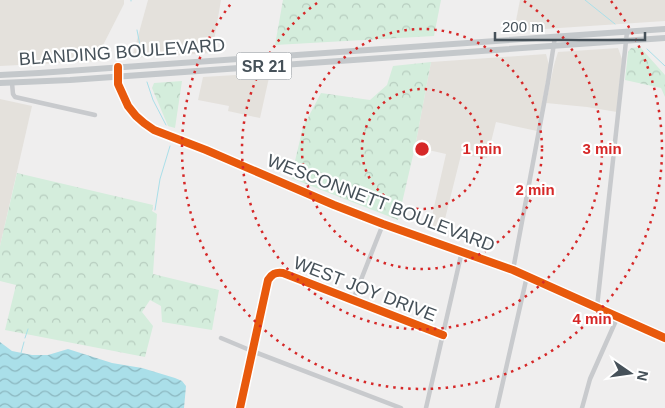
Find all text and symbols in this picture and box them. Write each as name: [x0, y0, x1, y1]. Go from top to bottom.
scale bar: [495, 10, 645, 42]
text: 200 m: [502, 18, 544, 35]
street label: BLANDING BOULEVARD: [18, 35, 226, 69]
road number: SR 21: [236, 52, 292, 80]
centre of rings: [413, 140, 431, 158]
text: 1 min: [462, 140, 502, 157]
text: 3 min: [582, 140, 622, 157]
street label: WESCONNETT BOULEVARD: [264, 150, 498, 256]
text: 2 min: [515, 181, 555, 198]
street label: WEST JOY DRIVE: [291, 253, 439, 325]
text: 4 min: [572, 310, 612, 327]
north arrow: [605, 348, 655, 398]
text: N: [634, 369, 652, 383]

